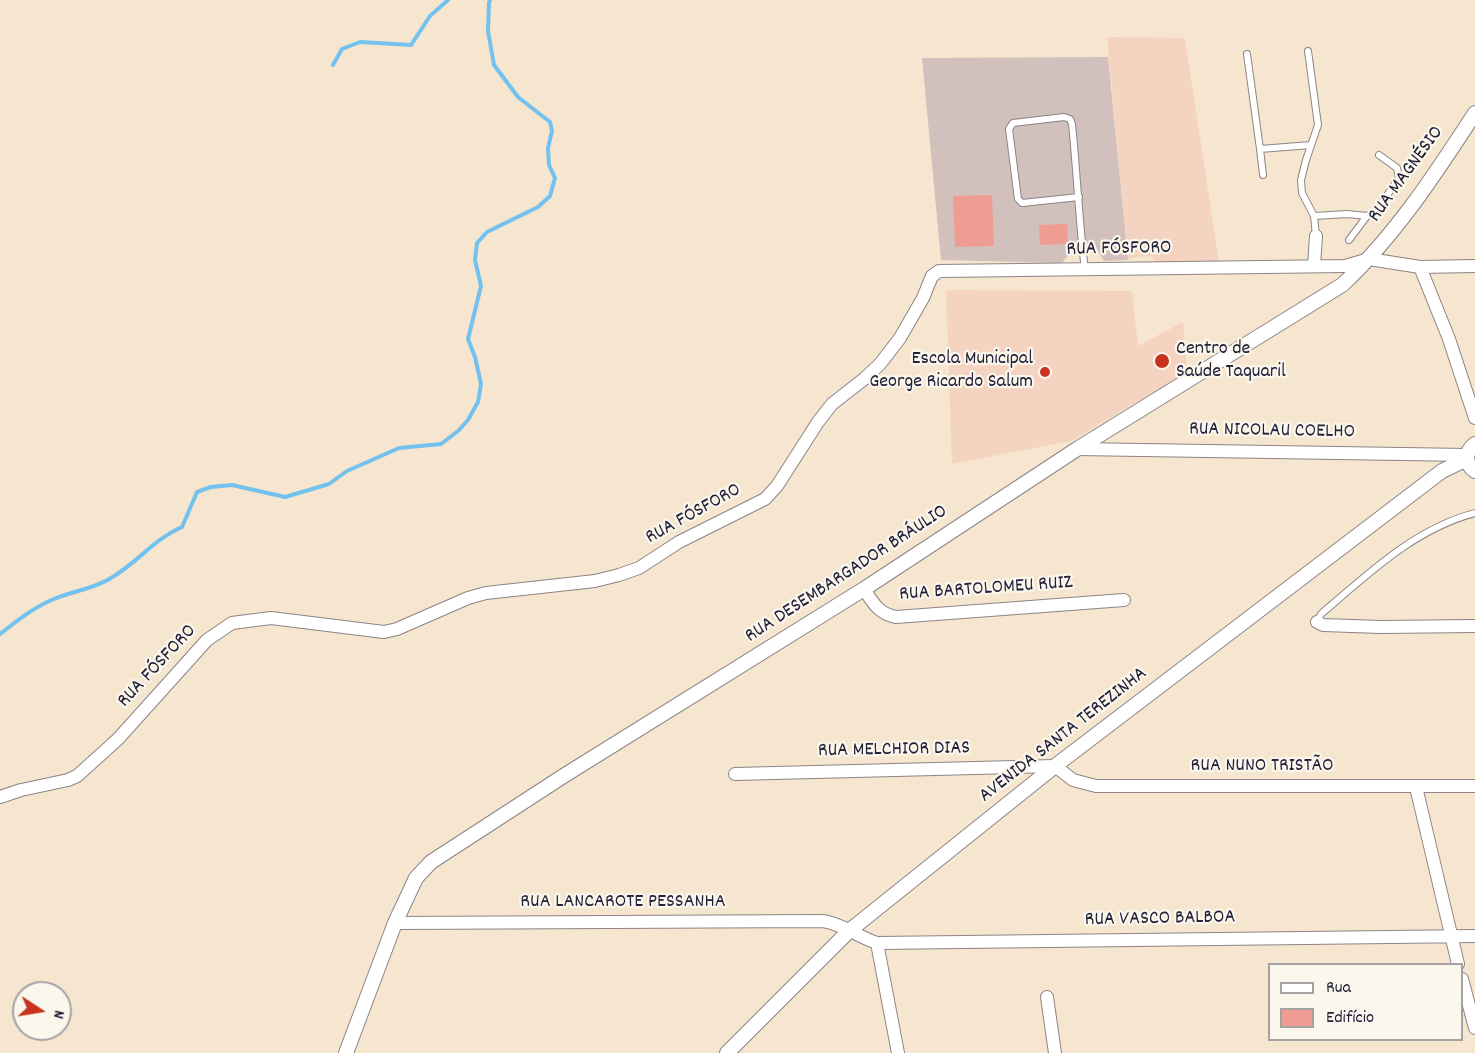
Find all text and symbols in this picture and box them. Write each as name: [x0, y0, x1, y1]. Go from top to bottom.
street label: RUA MAGNÉSIO: [1364, 122, 1450, 228]
street label: RUA FÓSFORO: [1066, 237, 1172, 263]
place label: Centro de Saúde Taquaril: [1176, 338, 1286, 385]
place label: Escola Municipal George Ricardo Salum: [869, 348, 1033, 395]
marker: Centro de Saúde Taquaril: [1153, 352, 1171, 370]
marker: Escola Municipal George Ricardo Salum: [1038, 365, 1052, 379]
street label: RUA NICOLAU COELHO: [1189, 419, 1355, 445]
street label: RUA FÓSFORO: [642, 479, 746, 551]
street label: RUA DESEMBARGADOR BRÁULIO: [741, 501, 953, 649]
street label: RUA BARTOLOMEU RUIZ: [899, 572, 1073, 608]
street label: RUA FÓSFORO: [113, 620, 203, 714]
street label: AVENIDA SANTA TEREZINHA: [975, 663, 1153, 809]
street label: RUA MELCHIOR DIAS: [818, 738, 970, 764]
street label: RUA NUNO TRISTÃO: [1191, 755, 1333, 779]
street label: RUA LANCAROTE PESSANHA: [520, 891, 726, 915]
street label: RUA VASCO BALBOA: [1084, 907, 1236, 933]
legend: [1268, 963, 1463, 1041]
text: Rua: [1326, 976, 1351, 1001]
north arrow: [12, 981, 72, 1041]
text: Edifício: [1326, 1006, 1374, 1031]
text: N: [46, 1008, 70, 1021]

